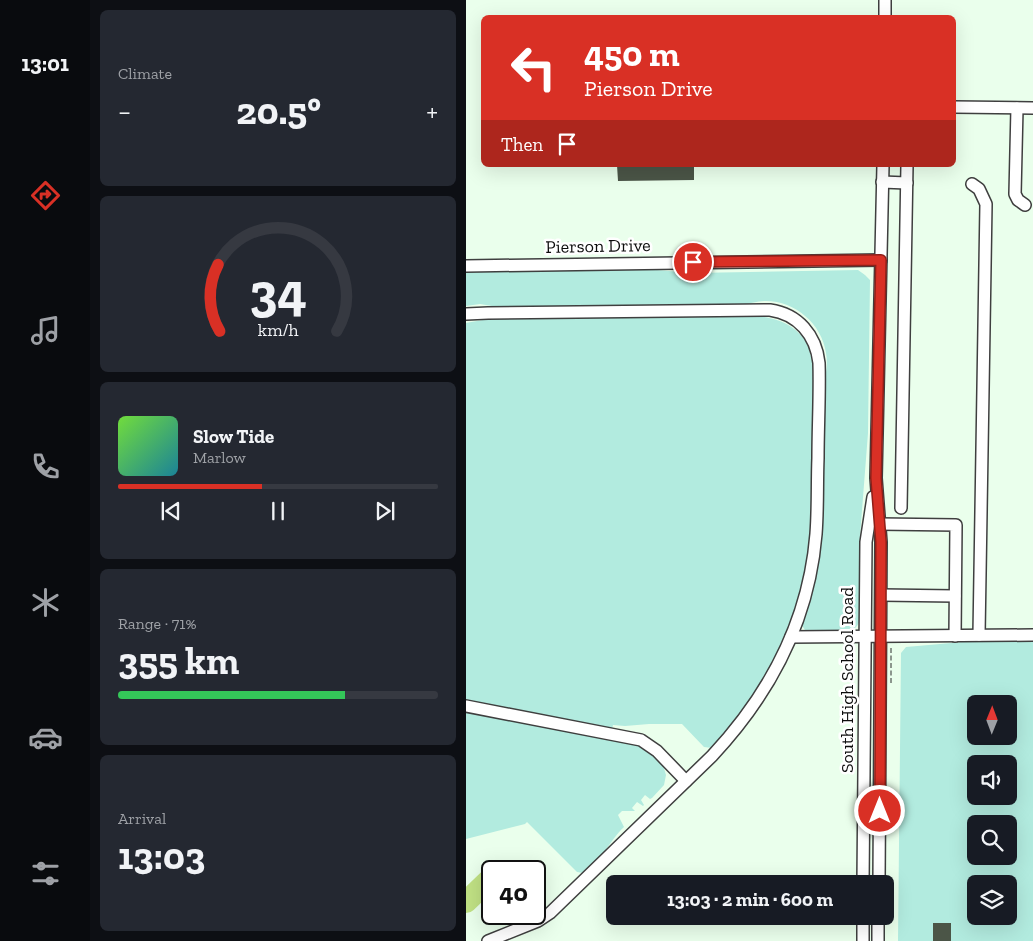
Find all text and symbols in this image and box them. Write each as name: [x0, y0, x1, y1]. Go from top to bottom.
text: 450 m: [584, 33, 680, 75]
icon: left: [501, 35, 566, 100]
text: 13:01: [21, 50, 69, 77]
text: Climate: [118, 64, 172, 83]
text: Pierson Drive: [584, 75, 713, 102]
text: 20.5°: [236, 88, 321, 134]
text: −: [118, 95, 131, 128]
text: +: [426, 95, 438, 128]
icon: arrive: [553, 130, 581, 158]
text: Then: [501, 133, 543, 156]
icon: directions: [28, 178, 63, 213]
street label: Pierson Drive: [545, 234, 651, 258]
pin: [672, 241, 714, 283]
icon: arrive: [679, 248, 707, 276]
text: 34: [249, 261, 307, 323]
icon: music: [28, 313, 63, 348]
text: km/h: [258, 319, 298, 341]
text: Slow Tide: [193, 425, 274, 448]
text: Marlow: [193, 448, 246, 467]
icon: phone: [28, 449, 63, 484]
icon: previous: [157, 497, 185, 525]
icon: pause: [264, 497, 292, 525]
icon: next: [371, 497, 399, 525]
icon: climate: [28, 585, 63, 620]
street label: South High School Road: [836, 587, 858, 773]
text: Range · 71%: [118, 614, 197, 633]
text: 355 km: [118, 638, 239, 684]
north arrow: [967, 695, 1017, 745]
map controls: [967, 695, 1017, 925]
icon: car: [28, 720, 63, 755]
button: sound: [967, 755, 1017, 805]
position arrow: [853, 784, 905, 836]
text: Arrival: [118, 809, 166, 828]
button: search: [967, 815, 1017, 865]
text: 13:03: [118, 833, 205, 879]
icon: filters: [28, 856, 63, 891]
speed limit sign: 40: [481, 860, 546, 925]
button: layers: [967, 875, 1017, 925]
text: 13:03 · 2 min · 600 m: [667, 888, 833, 911]

